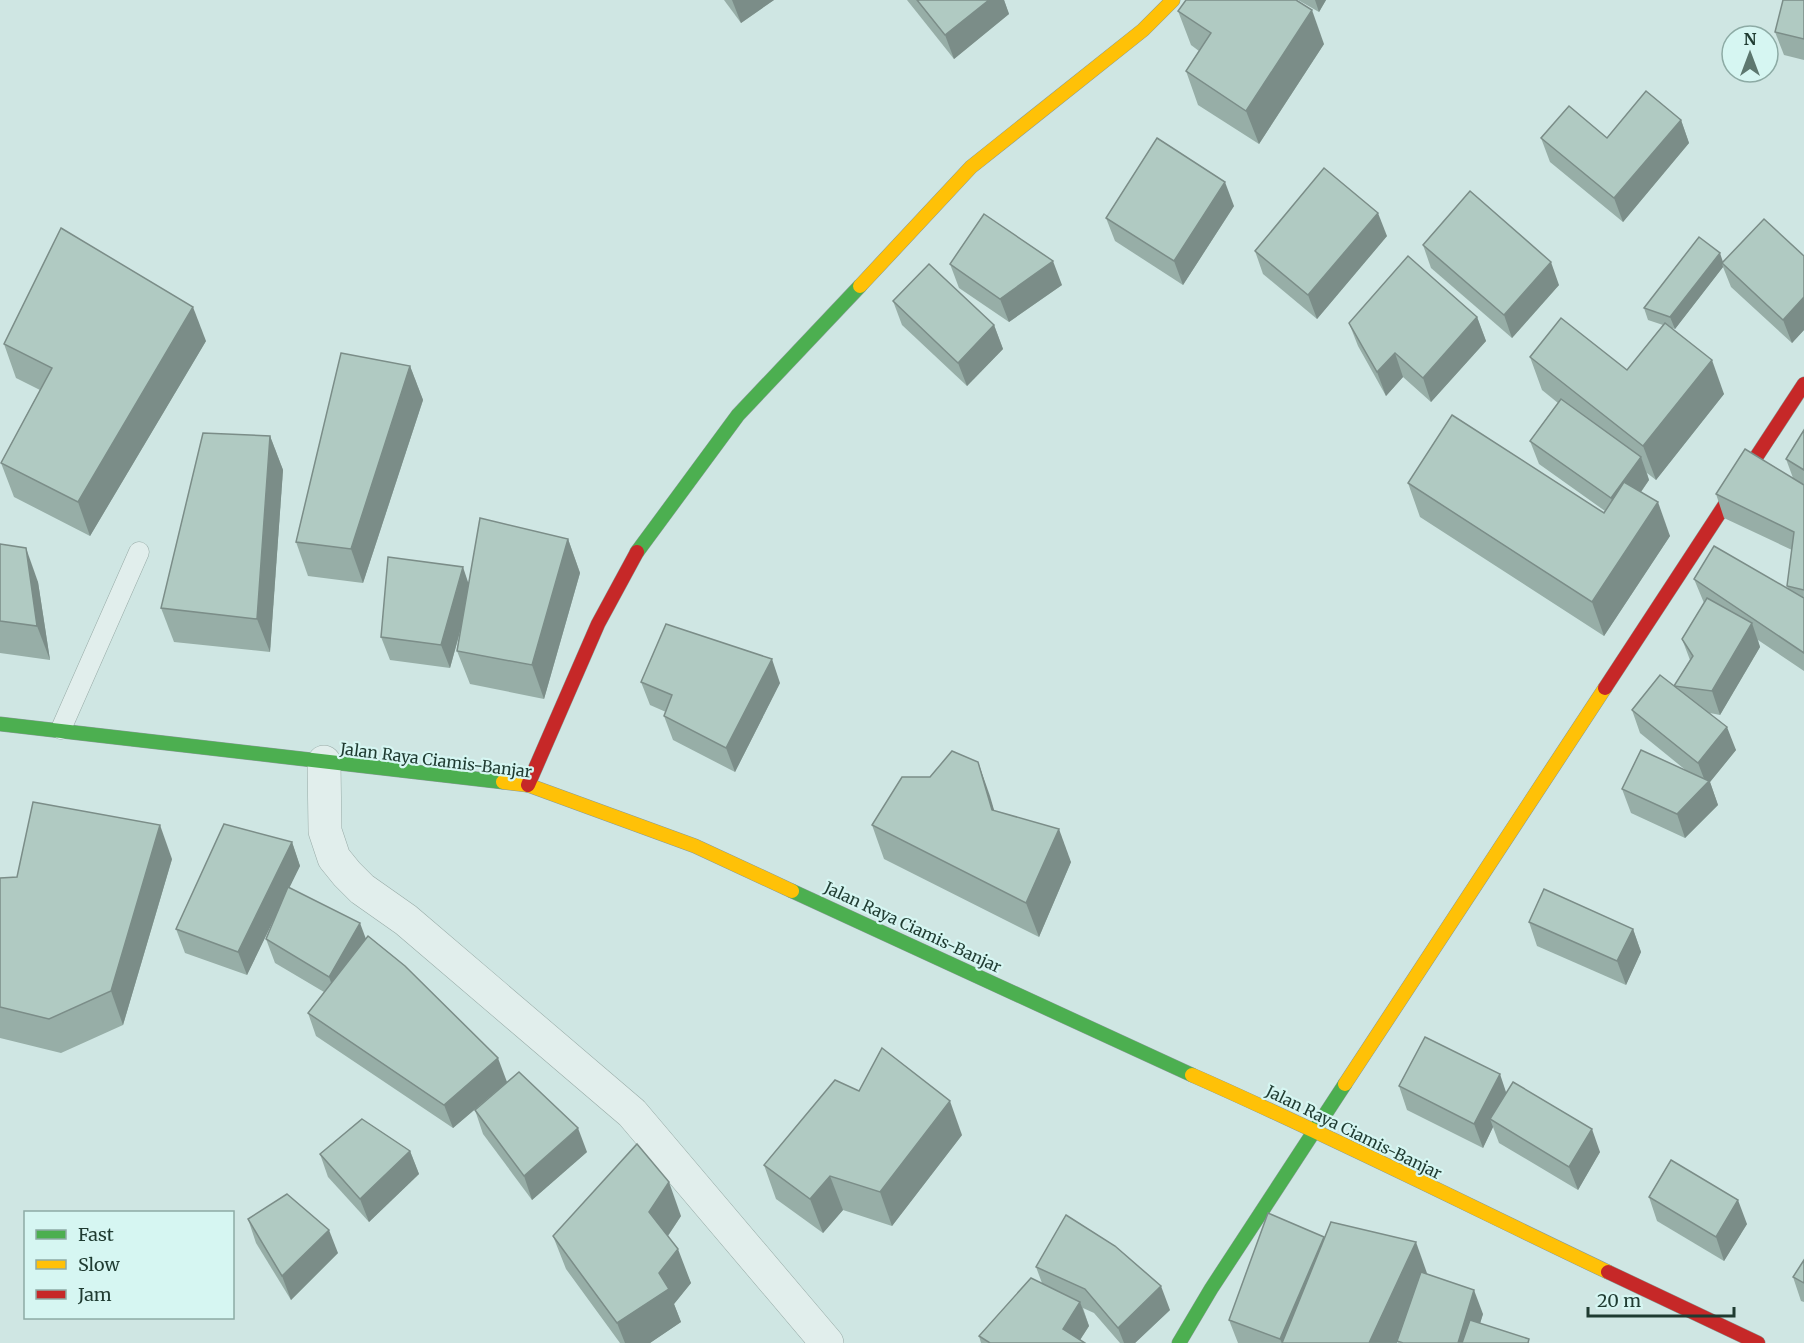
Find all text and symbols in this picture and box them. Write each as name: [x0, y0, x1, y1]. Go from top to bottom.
north arrow: [1720, 24, 1780, 84]
text: N: [1744, 29, 1757, 49]
street label: Jalan Raya Ciamis-Banjar: [338, 738, 533, 782]
street label: Jalan Raya Ciamis-Banjar: [820, 877, 1005, 977]
street label: Jalan Raya Ciamis-Banjar: [1262, 1080, 1445, 1183]
legend: [24, 1211, 234, 1319]
text: Fast: [78, 1223, 114, 1246]
text: Slow: [78, 1253, 121, 1276]
scale bar: [1588, 1280, 1734, 1318]
text: Jam: [77, 1283, 112, 1306]
text: 20 m: [1597, 1289, 1641, 1312]

